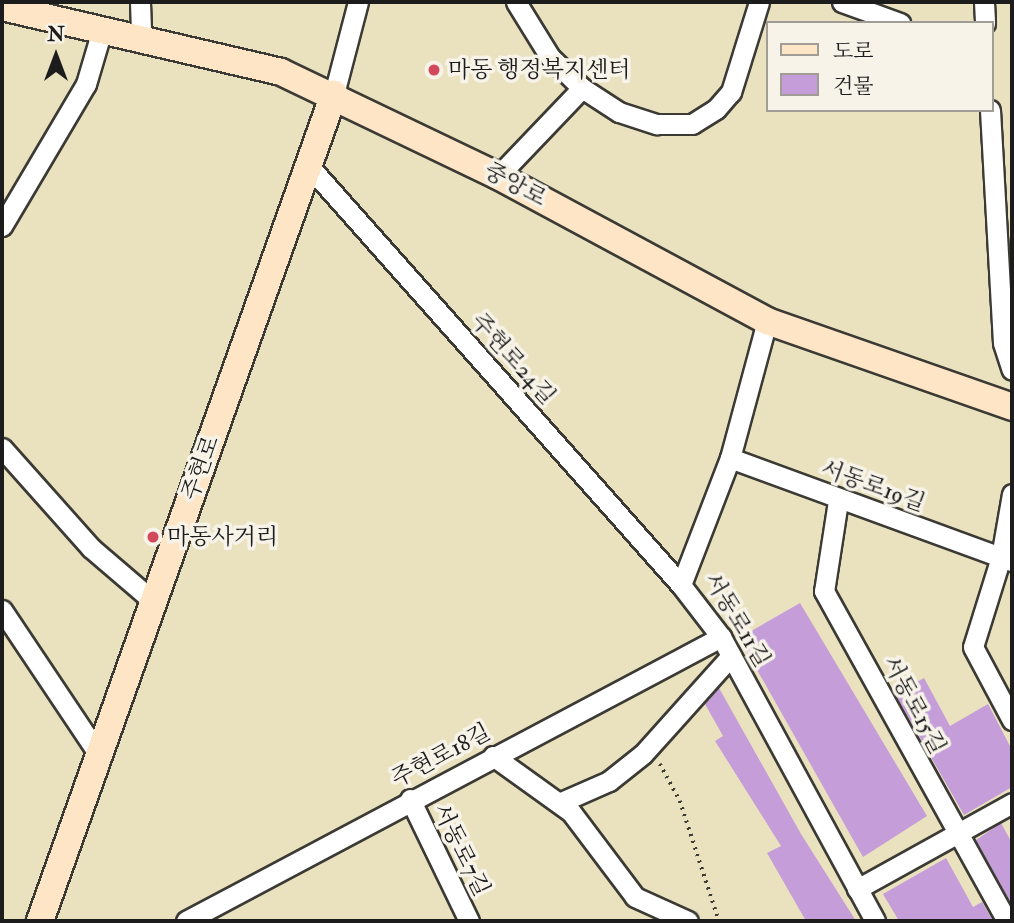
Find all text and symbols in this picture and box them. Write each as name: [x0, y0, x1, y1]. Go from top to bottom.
north arrow: [21, 21, 91, 91]
legend: [766, 21, 993, 112]
text: N: [47, 23, 65, 47]
text: 도로: [833, 38, 874, 65]
place label: 마동 행정복지센터: [448, 56, 631, 84]
marker: 마동 행정복지센터: [426, 62, 442, 78]
text: 건물: [833, 73, 874, 100]
street label: 중앙로: [479, 157, 551, 213]
street label: 주현로24길: [465, 308, 561, 410]
street label: 주현로: [177, 432, 225, 504]
street label: 서동로19길: [817, 454, 929, 518]
place label: 마동사거리: [167, 523, 278, 551]
marker: 마동사거리: [145, 529, 161, 545]
street label: 서동로11길: [698, 568, 776, 672]
street label: 서동로15길: [877, 651, 951, 759]
street label: 주현로18길: [387, 718, 495, 794]
street label: 서동로7길: [427, 799, 495, 901]

